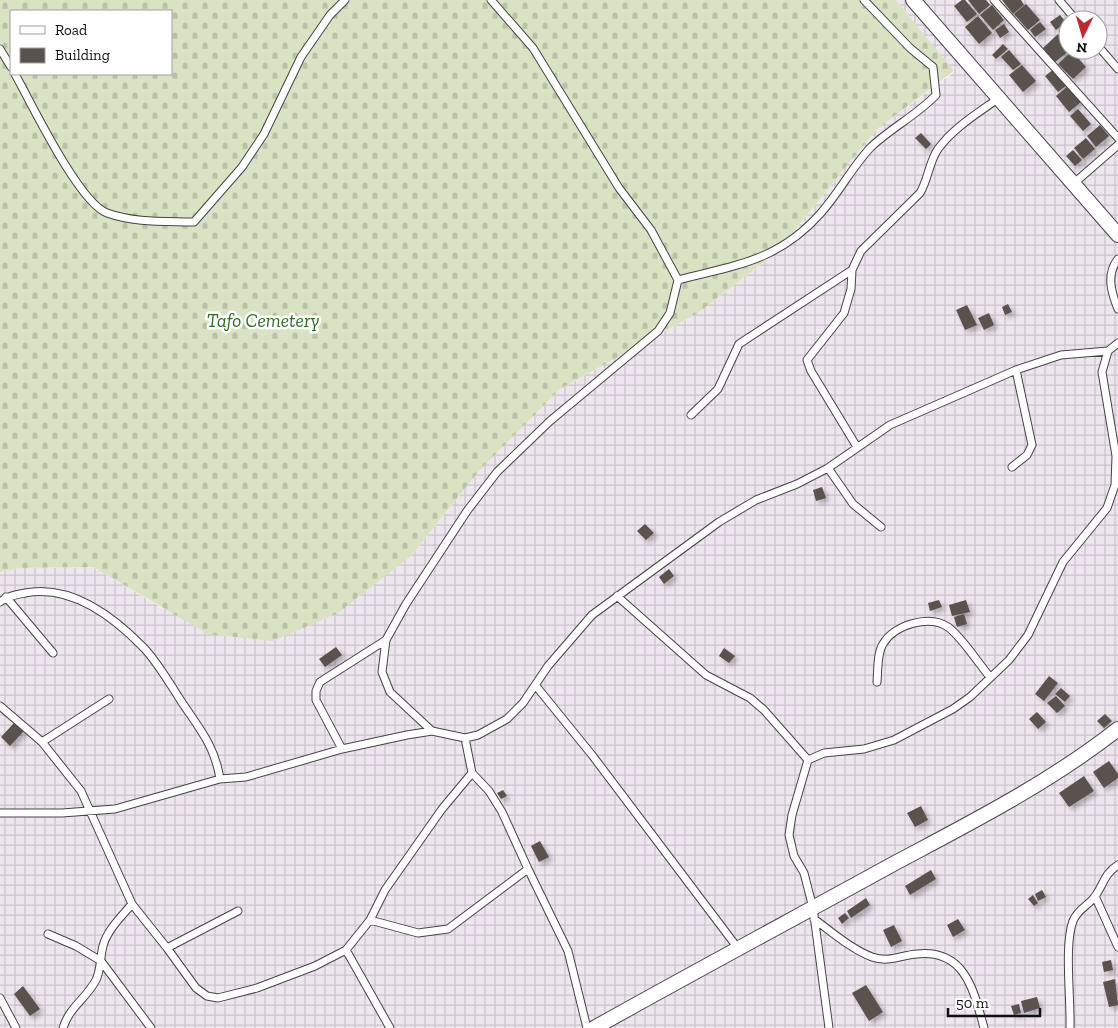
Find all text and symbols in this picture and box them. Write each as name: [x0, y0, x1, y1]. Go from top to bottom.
legend: [10, 10, 172, 75]
north arrow: [1058, 10, 1108, 60]
text: Road: [55, 21, 88, 39]
text: N: [1076, 38, 1088, 56]
text: Building: [55, 46, 110, 64]
park label: Tafo Cemetery: [207, 309, 319, 332]
scale bar: [948, 986, 1040, 1018]
text: 50 m: [956, 994, 989, 1012]

